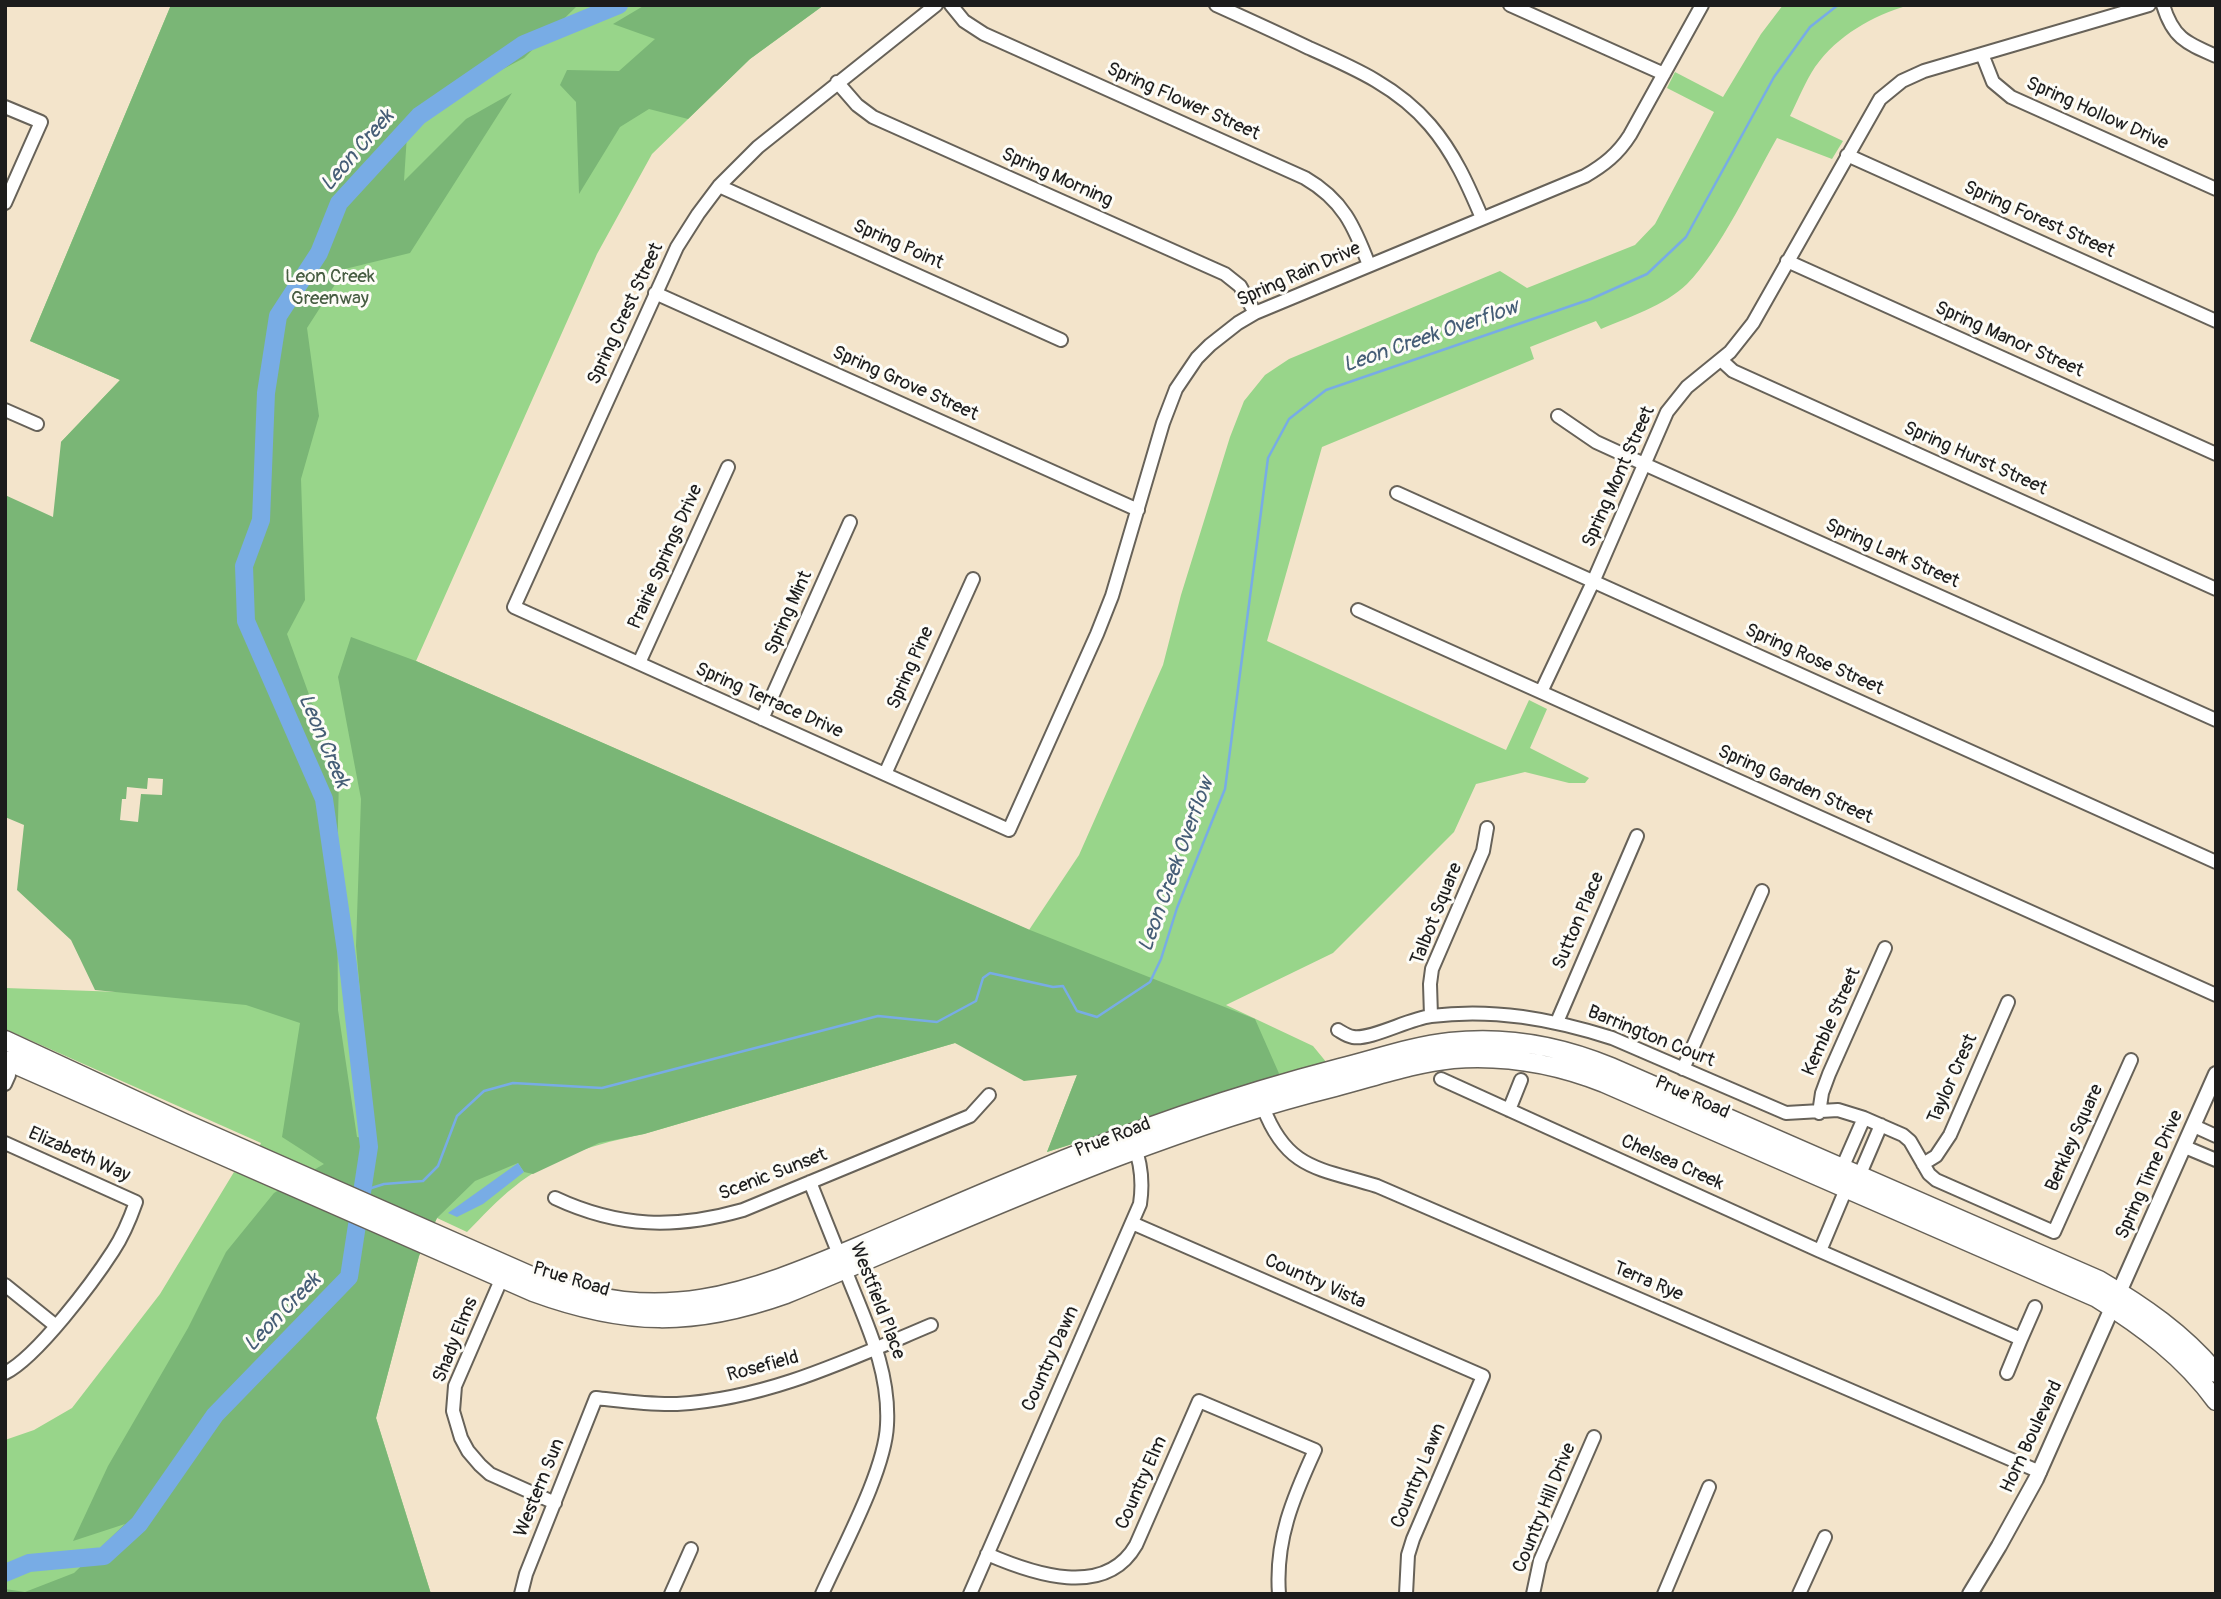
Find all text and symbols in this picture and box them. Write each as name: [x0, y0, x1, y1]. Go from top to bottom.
street label: Spring Flower Street: [1103, 58, 1263, 146]
street label: Spring Hollow Drive: [2022, 72, 2172, 156]
water label: Leon Creek: [316, 105, 400, 197]
street label: Spring Morning: [998, 143, 1116, 213]
street label: Spring Forest Street: [1960, 176, 2118, 264]
street label: Spring Point: [849, 215, 947, 275]
street label: Spring Rain Drive: [1234, 238, 1364, 312]
street label: Spring Crest Street: [583, 240, 669, 388]
park label: Leon Creek Greenway: [285, 266, 375, 310]
water label: Leon Creek Overflow: [1340, 295, 1522, 379]
street label: Spring Manor Street: [1931, 297, 2087, 383]
street label: Spring Grove Street: [829, 342, 981, 426]
street label: Spring Mont Street: [1578, 403, 1660, 551]
street label: Spring Hurst Street: [1900, 417, 2050, 501]
street label: Prairie Springs Drive: [624, 481, 708, 633]
street label: Spring Lark Street: [1821, 514, 1963, 594]
street label: Spring Mint: [760, 567, 818, 659]
street label: Spring Rose Street: [1741, 619, 1887, 701]
street label: Spring Pine: [883, 623, 939, 713]
street label: Spring Terrace Drive: [692, 658, 846, 744]
water label: Leon Creek: [292, 690, 354, 792]
street label: Spring Garden Street: [1714, 741, 1876, 829]
water label: Leon Creek Overflow: [1134, 775, 1220, 955]
street label: Talbot Square: [1406, 860, 1468, 968]
street label: Sutton Place: [1548, 869, 1610, 973]
street label: Kemble Street: [1798, 964, 1866, 1080]
street label: Barrington Court: [1584, 1001, 1718, 1073]
street label: Taylor Crest: [1923, 1031, 1983, 1127]
street label: Prue Road: [1651, 1071, 1733, 1125]
street label: Berkley Square: [2041, 1081, 2109, 1195]
street label: Spring Time Drive: [2111, 1107, 2189, 1243]
street label: Prue Road: [1072, 1113, 1154, 1163]
street label: Elizabeth Way: [25, 1122, 133, 1188]
street label: Chelsea Creek: [1617, 1130, 1727, 1196]
street label: Scenic Sunset: [716, 1144, 830, 1206]
street label: Westfield Place: [844, 1239, 910, 1363]
street label: Country Vista: [1261, 1250, 1369, 1314]
street label: Terra Rye: [1610, 1257, 1686, 1307]
street label: Prue Road: [530, 1258, 612, 1302]
water label: Leon Creek: [239, 1269, 327, 1357]
street label: Shady Elms: [429, 1294, 483, 1386]
street label: Country Dawn: [1018, 1303, 1084, 1415]
street label: Rosefield: [725, 1346, 801, 1388]
street label: Horn Boulevard: [1996, 1377, 2068, 1497]
street label: Country Lawn: [1387, 1420, 1451, 1532]
street label: Country Elm: [1111, 1433, 1173, 1533]
street label: Western Sun: [510, 1435, 570, 1541]
street label: Country Hill Drive: [1509, 1440, 1581, 1576]

